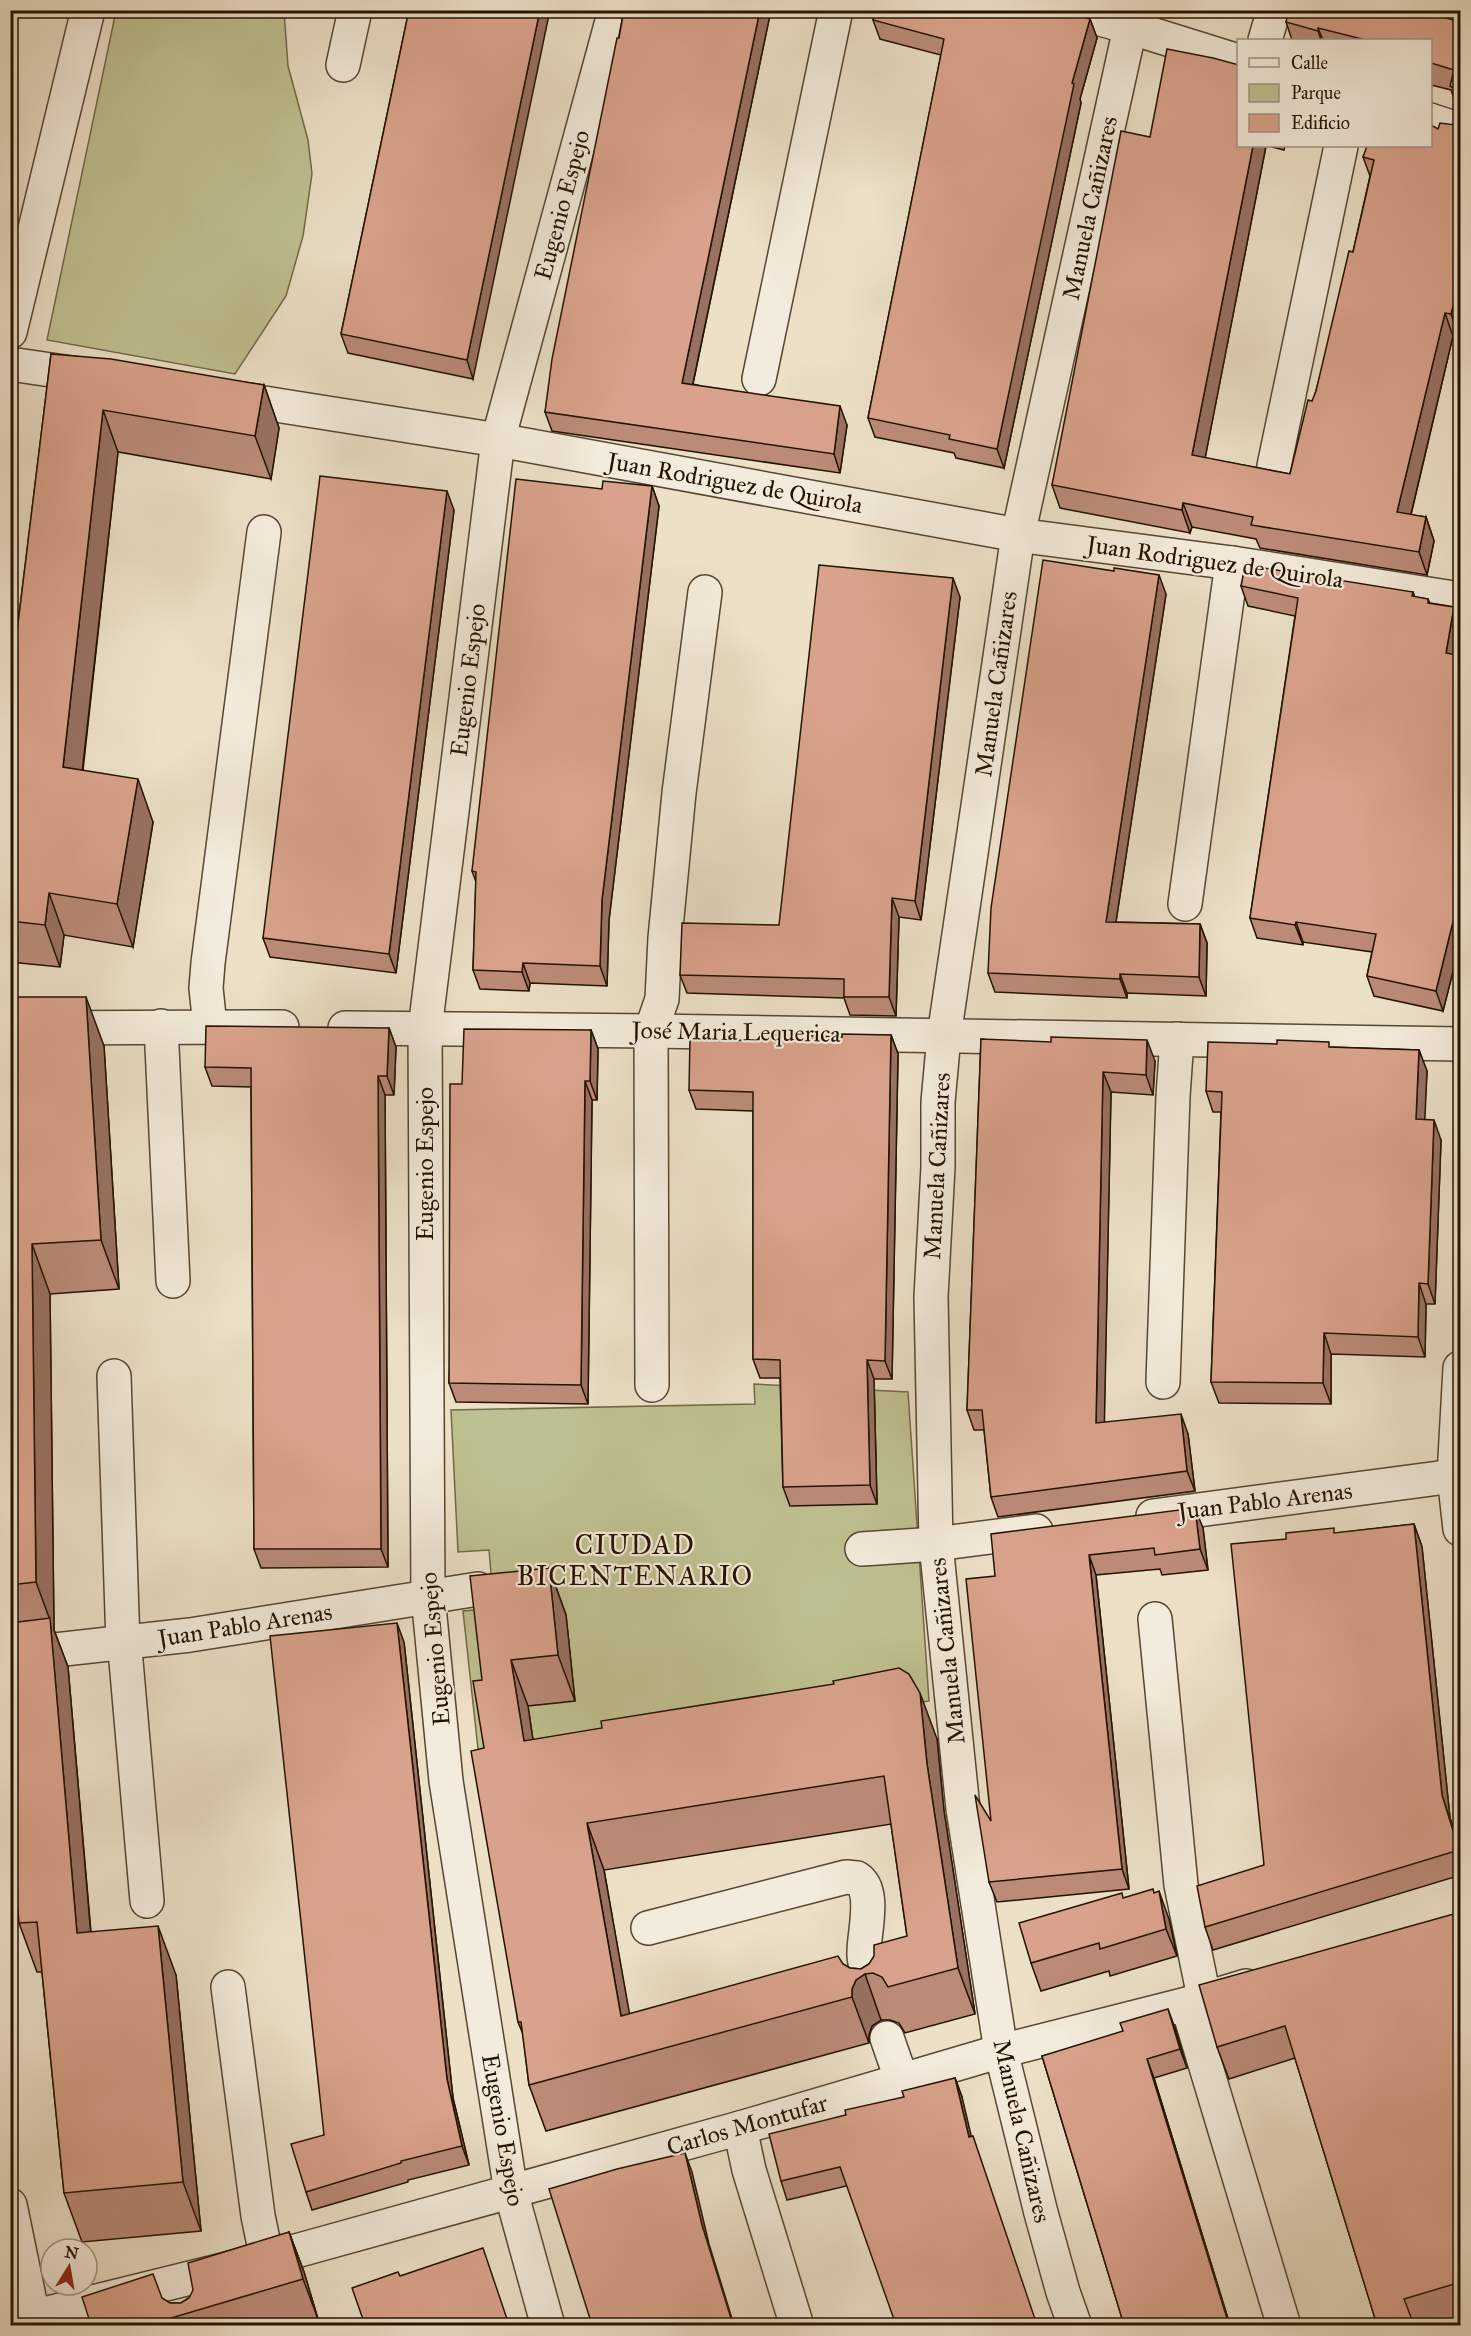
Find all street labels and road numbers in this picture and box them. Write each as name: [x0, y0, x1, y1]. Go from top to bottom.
street label: Manuela Cañizares: [1056, 113, 1124, 303]
street label: Eugenio Espejo: [528, 127, 596, 283]
street label: Juan Rodriguez de Quirola: [602, 445, 866, 520]
street label: Juan Rodriguez de Quirola: [1082, 529, 1346, 595]
street label: Manuela Cañizares: [968, 589, 1024, 779]
street label: Eugenio Espejo: [444, 602, 492, 758]
street label: José Maria Lequerica: [628, 1015, 842, 1049]
street label: Manuela Cañizares: [917, 1072, 957, 1260]
street label: Eugenio Espejo: [410, 1087, 440, 1241]
street label: Juan Pablo Arenas: [1173, 1475, 1354, 1527]
street label: Manuela Cañizares: [922, 1556, 972, 1746]
street label: Eugenio Espejo: [413, 1571, 457, 1727]
street label: Juan Pablo Arenas: [153, 1596, 334, 1654]
street label: Manuela Cañizares: [986, 2036, 1058, 2226]
street label: Eugenio Espejo: [475, 2051, 531, 2209]
street label: Carlos Montufar: [663, 2088, 831, 2162]

